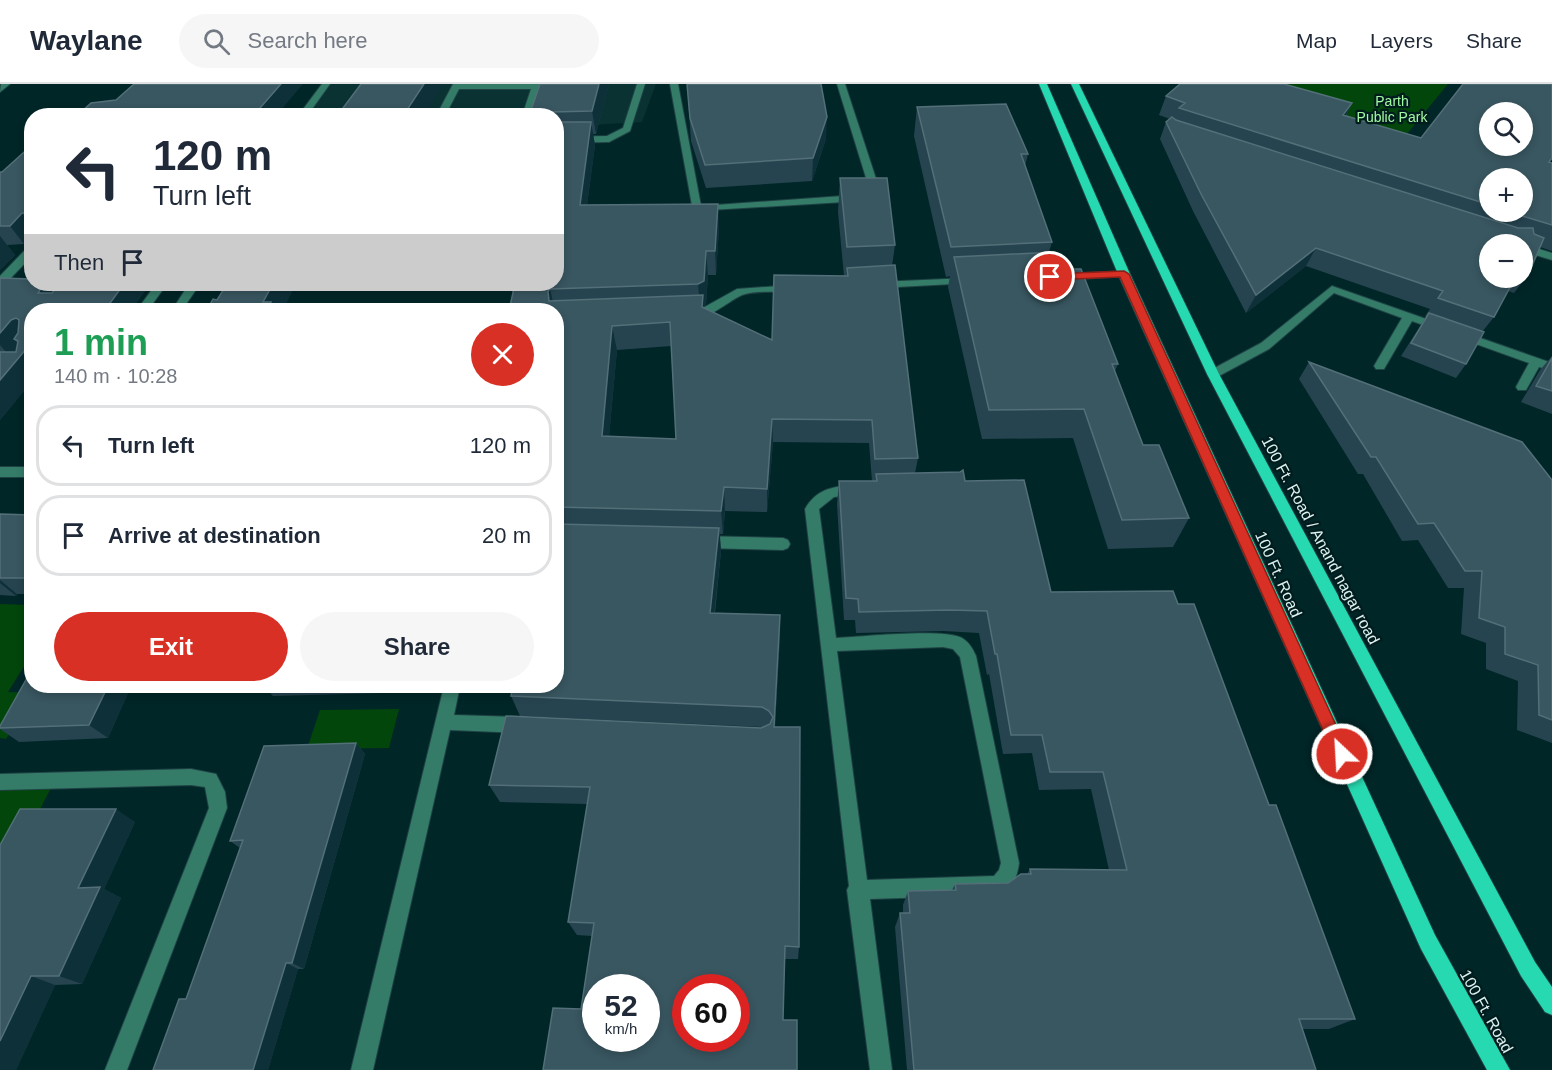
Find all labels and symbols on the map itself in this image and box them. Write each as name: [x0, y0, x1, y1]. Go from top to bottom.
park label: Parth Public Park: [1357, 93, 1428, 125]
pin: [1024, 251, 1075, 302]
street label: 100 Ft. Road / Anand nagar road: [1258, 432, 1384, 648]
street label: 100 Ft. Road: [1251, 528, 1307, 620]
position arrow: [1310, 722, 1374, 786]
street label: 100 Ft. Road: [1457, 967, 1516, 1056]
speed limit sign: 60: [672, 974, 750, 1052]

